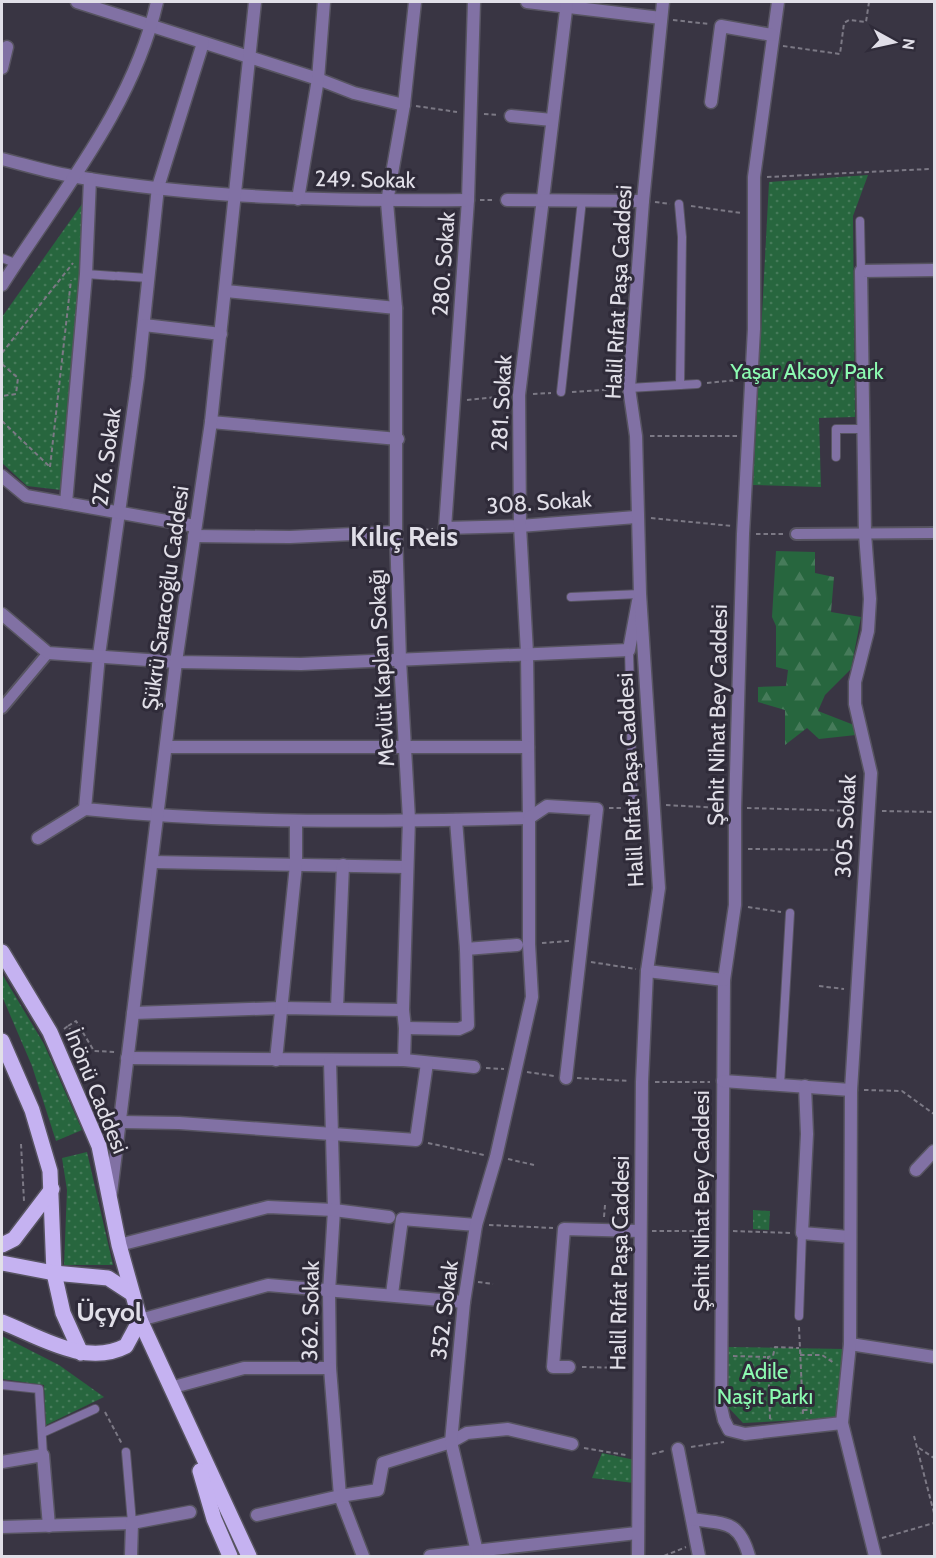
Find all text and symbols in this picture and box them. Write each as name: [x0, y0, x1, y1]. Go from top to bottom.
north arrow: [864, 12, 924, 72]
text: N: [898, 37, 919, 51]
street label: 249. Sokak: [314, 165, 416, 194]
street label: Halil Rıfat Paşa Caddesi: [599, 184, 638, 400]
street label: 280. Sokak: [426, 211, 461, 317]
street label: 281. Sokak: [485, 354, 518, 452]
park label: Yaşar Aksoy Park: [729, 358, 884, 385]
street label: 276. Sokak: [86, 406, 127, 508]
street label: Şükrü Saracoğlu Caddesi: [136, 484, 195, 712]
street label: 308. Sokak: [486, 485, 593, 520]
district label: Kılıç Reis: [350, 519, 458, 553]
street label: Mevlüt Kaplan Sokağı: [363, 568, 400, 767]
street label: Şehit Nihat Bey Caddesi: [702, 604, 733, 826]
street label: Halil Rıfat Paşa Caddesi: [611, 672, 650, 888]
street label: 305. Sokak: [829, 773, 862, 879]
street label: İnönü Caddesi: [59, 1025, 134, 1158]
street label: Şehit Nihat Bey Caddesi: [688, 1090, 715, 1312]
street label: Halil Rıfat Paşa Caddesi: [604, 1156, 635, 1371]
street label: 352. Sokak: [425, 1259, 464, 1361]
street label: 362. Sokak: [296, 1260, 325, 1362]
district label: Üçyol: [76, 1296, 142, 1328]
park label: Adile Naşit Parkı: [717, 1358, 813, 1410]

